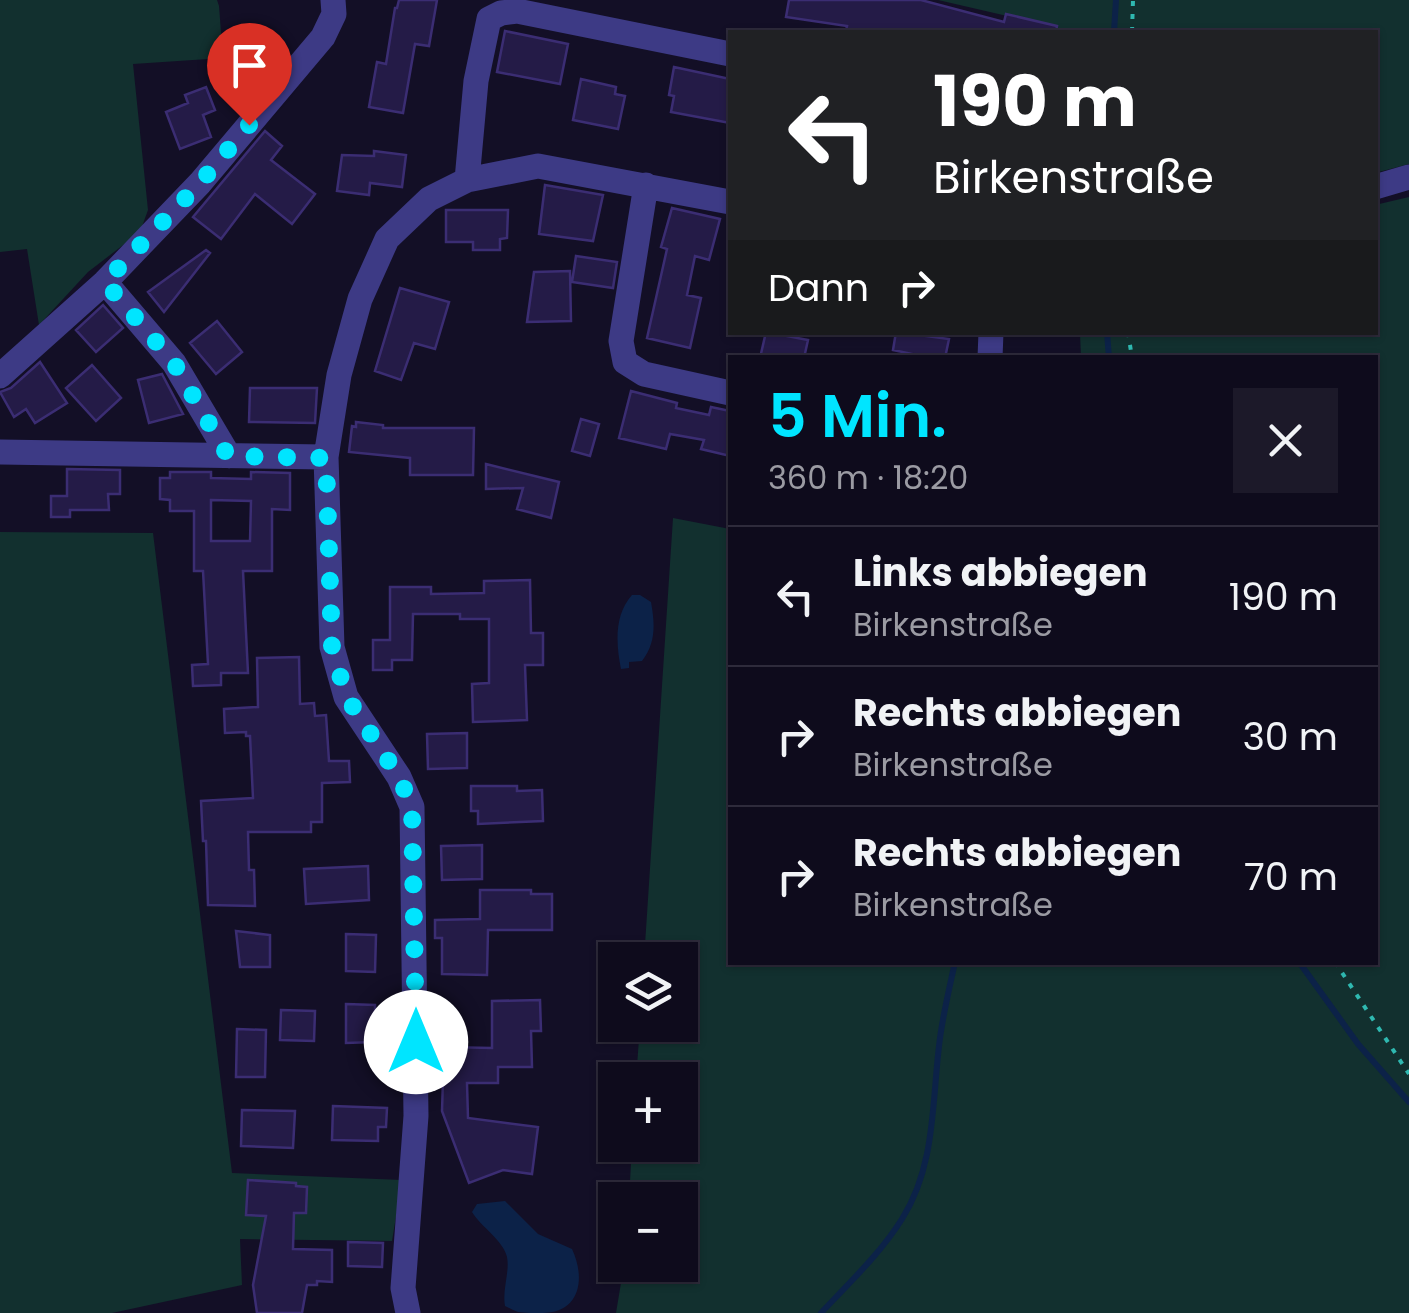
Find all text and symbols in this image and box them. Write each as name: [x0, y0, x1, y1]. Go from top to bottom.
pin: [207, 23, 292, 126]
icon: arrive: [222, 38, 277, 93]
text: 190 m: [933, 52, 1137, 151]
icon: left: [768, 70, 898, 200]
text: Birkenstraße: [933, 146, 1214, 209]
icon: right: [889, 260, 944, 315]
text: Dann: [768, 261, 869, 314]
text: 5 Min.: [768, 374, 947, 458]
button: close: [1233, 388, 1338, 493]
text: 360 m · 18:20: [768, 455, 968, 500]
text: Links abbiegen: [853, 546, 1148, 599]
icon: left: [768, 569, 823, 624]
text: 190 m: [1229, 570, 1338, 623]
text: Birkenstraße: [853, 602, 1053, 647]
text: Rechts abbiegen: [853, 686, 1181, 739]
icon: right: [768, 709, 823, 764]
text: 30 m: [1242, 710, 1338, 763]
text: Birkenstraße: [853, 742, 1053, 787]
text: Rechts abbiegen: [853, 826, 1181, 879]
icon: right: [768, 849, 823, 904]
text: 70 m: [1244, 850, 1338, 903]
text: Birkenstraße: [853, 882, 1053, 927]
map controls: [598, 942, 698, 1282]
button: layers: [598, 942, 698, 1042]
position arrow: [364, 990, 468, 1094]
button: +: [598, 1062, 698, 1162]
button: −: [598, 1182, 698, 1282]

